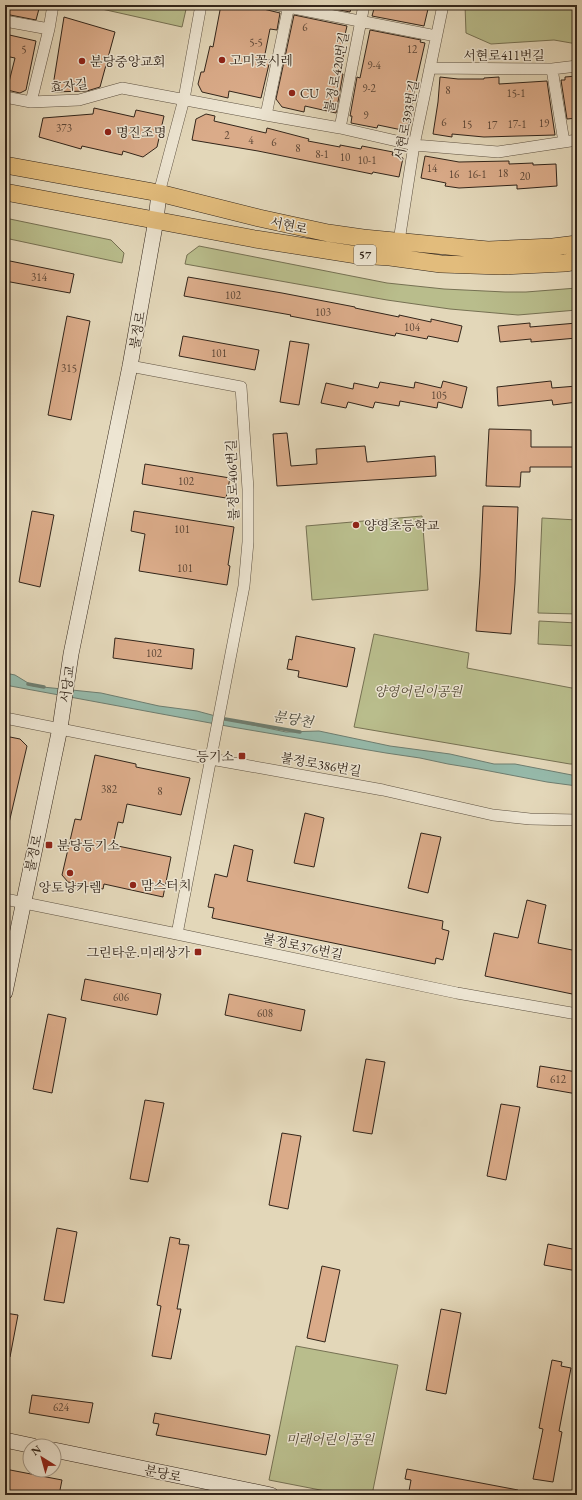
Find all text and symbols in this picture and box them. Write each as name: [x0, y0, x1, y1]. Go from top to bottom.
house number: 6: [302, 20, 308, 34]
street label: 불정로420번길: [320, 30, 353, 114]
house number: 5-5: [249, 35, 263, 49]
house number: 5: [21, 42, 27, 56]
house number: 12: [407, 42, 418, 56]
street label: 서현로411번길: [463, 47, 545, 64]
place label: 고미꽃시레: [230, 52, 293, 69]
place label: 분당중앙교회: [90, 53, 165, 70]
marker: 고미꽃시레: [217, 55, 227, 65]
marker: 분당중앙교회: [77, 56, 87, 66]
house number: 9-4: [367, 58, 382, 72]
street label: 효자길: [49, 75, 89, 96]
street label: 서현로393번길: [390, 78, 423, 162]
house number: 9-2: [362, 81, 377, 95]
house number: 8: [445, 83, 451, 97]
place label: CU: [300, 85, 319, 102]
house number: 15-1: [507, 86, 525, 100]
marker: CU: [287, 88, 297, 98]
house number: 9: [363, 108, 369, 122]
house number: 6: [441, 115, 447, 129]
house number: 19: [539, 116, 550, 130]
house number: 15: [462, 117, 472, 131]
house number: 17-1: [508, 117, 526, 131]
house number: 17: [487, 118, 498, 132]
house number: 373: [56, 121, 72, 135]
place label: 명진조명: [116, 124, 166, 141]
marker: 명진조명: [103, 127, 113, 137]
house number: 2: [224, 128, 230, 142]
house number: 4: [248, 133, 254, 147]
house number: 6: [271, 135, 277, 149]
house number: 8: [295, 141, 301, 155]
house number: 8-1: [315, 147, 329, 161]
house number: 10: [340, 150, 350, 164]
house number: 10-1: [358, 153, 376, 167]
house number: 14: [427, 161, 438, 175]
house number: 18: [498, 166, 508, 180]
house number: 16: [449, 167, 460, 181]
house number: 16-1: [468, 167, 486, 181]
house number: 20: [520, 169, 530, 183]
street label: 서현로: [269, 213, 310, 238]
road number: 57: [354, 245, 376, 265]
house number: 314: [31, 270, 48, 284]
house number: 102: [225, 288, 242, 302]
house number: 103: [315, 305, 331, 319]
street label: 불정로: [126, 310, 149, 350]
house number: 104: [404, 320, 421, 334]
house number: 101: [211, 346, 227, 360]
house number: 315: [61, 361, 77, 375]
house number: 105: [431, 388, 447, 402]
street label: 불정로406번길: [223, 439, 242, 521]
house number: 102: [178, 474, 195, 488]
place label: 양영초등학교: [364, 517, 440, 534]
marker: 양영초등학교: [351, 520, 361, 530]
house number: 101: [174, 522, 190, 536]
house number: 101: [177, 561, 193, 575]
house number: 102: [146, 646, 163, 660]
street label: 서당교: [56, 664, 79, 704]
park label: 양영어린이공원: [374, 683, 463, 700]
water label: 분당천: [271, 707, 316, 732]
place label: 등기소: [196, 748, 234, 765]
street label: 불정로386번길: [279, 749, 363, 780]
marker: 등기소: [237, 751, 247, 761]
house number: 382: [101, 782, 118, 796]
house number: 8: [157, 784, 163, 798]
street label: 불정로: [21, 832, 46, 873]
place label: 분당등기소: [57, 837, 120, 854]
marker: 분당등기소: [44, 840, 54, 850]
marker: 앙토낭카렘: [65, 868, 75, 878]
place label: 맘스터치: [141, 877, 191, 894]
place label: 앙토낭카렘: [39, 879, 101, 896]
marker: 맘스터치: [128, 880, 138, 890]
street label: 불정로376번길: [261, 930, 345, 963]
place label: 그린타운.미래상가: [87, 944, 190, 961]
marker: 그린타운.미래상가: [193, 947, 203, 957]
house number: 606: [113, 990, 130, 1004]
house number: 608: [257, 1006, 273, 1020]
house number: 612: [550, 1072, 567, 1086]
house number: 624: [53, 1400, 70, 1414]
park label: 미래어린이공원: [286, 1431, 375, 1448]
north arrow: [22, 1438, 62, 1478]
text: N: [28, 1442, 44, 1458]
street label: 분당로: [143, 1461, 184, 1486]

